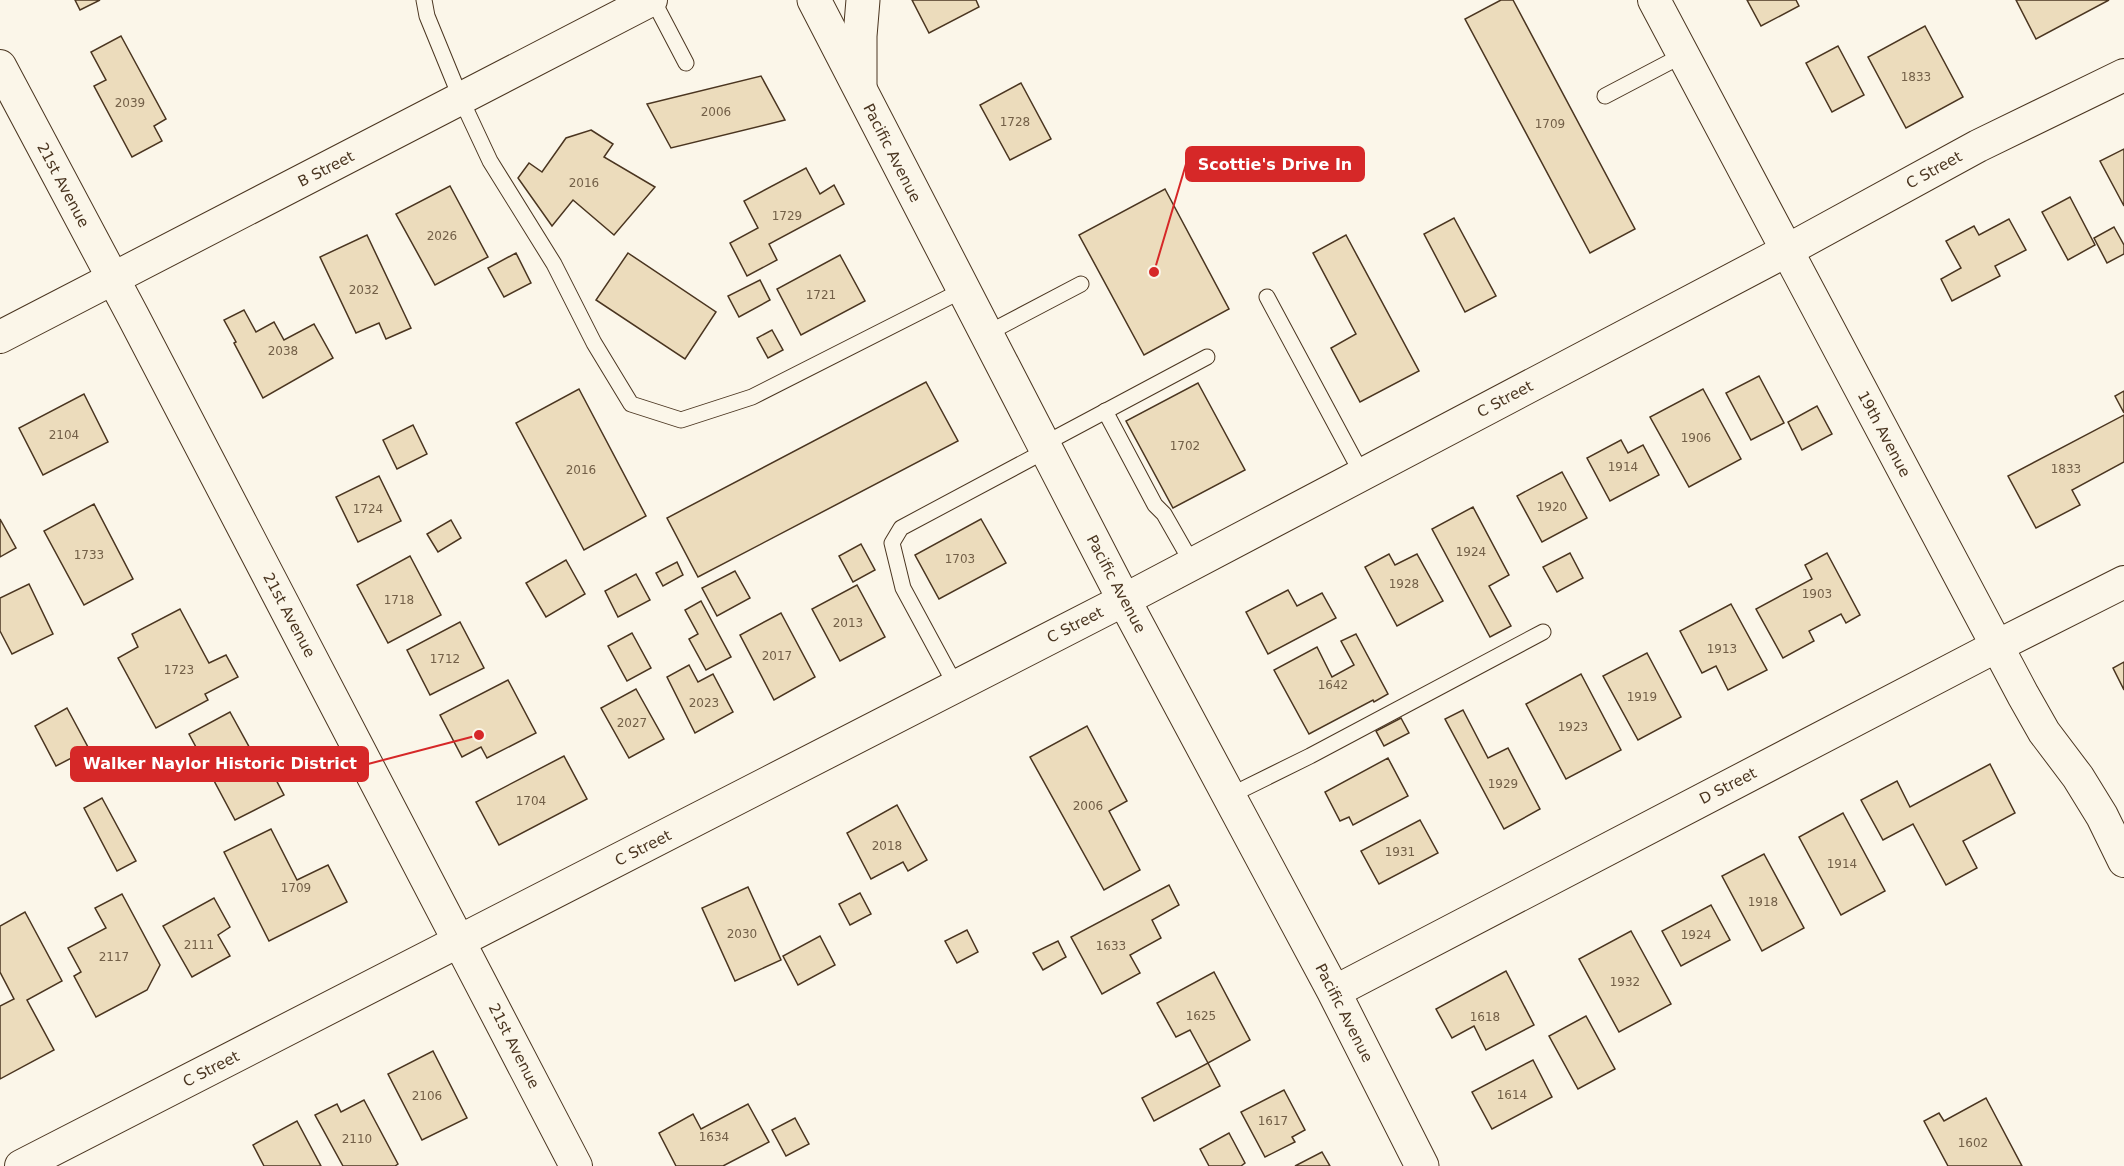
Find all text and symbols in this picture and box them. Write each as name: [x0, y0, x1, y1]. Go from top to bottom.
house number: 1833: [1901, 70, 1931, 84]
house number: 2039: [115, 96, 145, 110]
street label: Pacific Avenue: [859, 101, 925, 205]
house number: 2006: [701, 105, 731, 119]
house number: 1728: [1000, 115, 1030, 129]
house number: 1709: [1535, 117, 1565, 131]
street label: 21st Avenue: [33, 140, 93, 230]
street label: B Street: [295, 147, 357, 191]
callout: Scottie's Drive In: [1186, 147, 1364, 181]
street label: C Street: [1903, 147, 1965, 193]
text: Scottie's Drive In: [1198, 155, 1352, 174]
house number: 2016: [569, 176, 599, 190]
house number: 1729: [772, 209, 802, 223]
house number: 2026: [427, 229, 457, 243]
house number: 2032: [349, 283, 379, 297]
house number: 1721: [806, 288, 836, 302]
house number: 2038: [268, 344, 298, 358]
street label: C Street: [1474, 377, 1536, 421]
street label: 19th Avenue: [1854, 388, 1914, 480]
house number: 2104: [49, 428, 79, 442]
house number: 1906: [1681, 431, 1711, 445]
house number: 1702: [1170, 439, 1200, 453]
house number: 1914: [1608, 460, 1638, 474]
house number: 1833: [2051, 462, 2081, 476]
house number: 2016: [566, 463, 596, 477]
house number: 1920: [1537, 500, 1567, 514]
house number: 1724: [353, 502, 383, 516]
street label: Pacific Avenue: [1083, 532, 1149, 636]
house number: 1924: [1456, 545, 1486, 559]
house number: 1733: [74, 548, 104, 562]
house number: 1703: [945, 552, 975, 566]
street label: 21st Avenue: [259, 570, 319, 660]
house number: 1928: [1389, 577, 1419, 591]
house number: 1903: [1802, 587, 1832, 601]
house number: 1718: [384, 593, 414, 607]
street label: C Street: [1044, 603, 1106, 647]
house number: 2013: [833, 616, 863, 630]
house number: 1913: [1707, 642, 1737, 656]
house number: 2017: [762, 649, 792, 663]
house number: 1712: [430, 652, 460, 666]
house number: 1723: [164, 663, 194, 677]
house number: 1642: [1318, 678, 1348, 692]
house number: 1919: [1627, 690, 1657, 704]
house number: 2023: [689, 696, 719, 710]
house number: 2027: [617, 716, 647, 730]
house number: 1923: [1558, 720, 1588, 734]
callout: Walker Naylor Historic District: [71, 747, 368, 781]
text: Walker Naylor Historic District: [83, 754, 357, 773]
street label: D Street: [1696, 764, 1760, 808]
house number: 1929: [1488, 777, 1518, 791]
house number: 1704: [516, 794, 546, 808]
house number: 2006: [1073, 799, 1103, 813]
street label: C Street: [612, 826, 674, 870]
house number: 2018: [872, 839, 902, 853]
house number: 1931: [1385, 845, 1415, 859]
house number: 1914: [1827, 857, 1857, 871]
house number: 1709: [281, 881, 311, 895]
house number: 1918: [1748, 895, 1778, 909]
house number: 2030: [727, 927, 757, 941]
house number: 1924: [1681, 928, 1711, 942]
house number: 2111: [184, 938, 214, 952]
house number: 1633: [1096, 939, 1126, 953]
house number: 2117: [99, 950, 129, 964]
street label: Pacific Avenue: [1311, 961, 1377, 1065]
house number: 1932: [1610, 975, 1640, 989]
street label: 21st Avenue: [485, 1000, 543, 1092]
house number: 1625: [1186, 1009, 1216, 1023]
house number: 1618: [1470, 1010, 1500, 1024]
street label: C Street: [180, 1047, 242, 1091]
house number: 1614: [1497, 1088, 1527, 1102]
house number: 2106: [412, 1089, 442, 1103]
house number: 1617: [1258, 1114, 1288, 1128]
house number: 1634: [699, 1130, 729, 1144]
house number: 2110: [342, 1132, 372, 1146]
house number: 1602: [1958, 1136, 1988, 1150]

